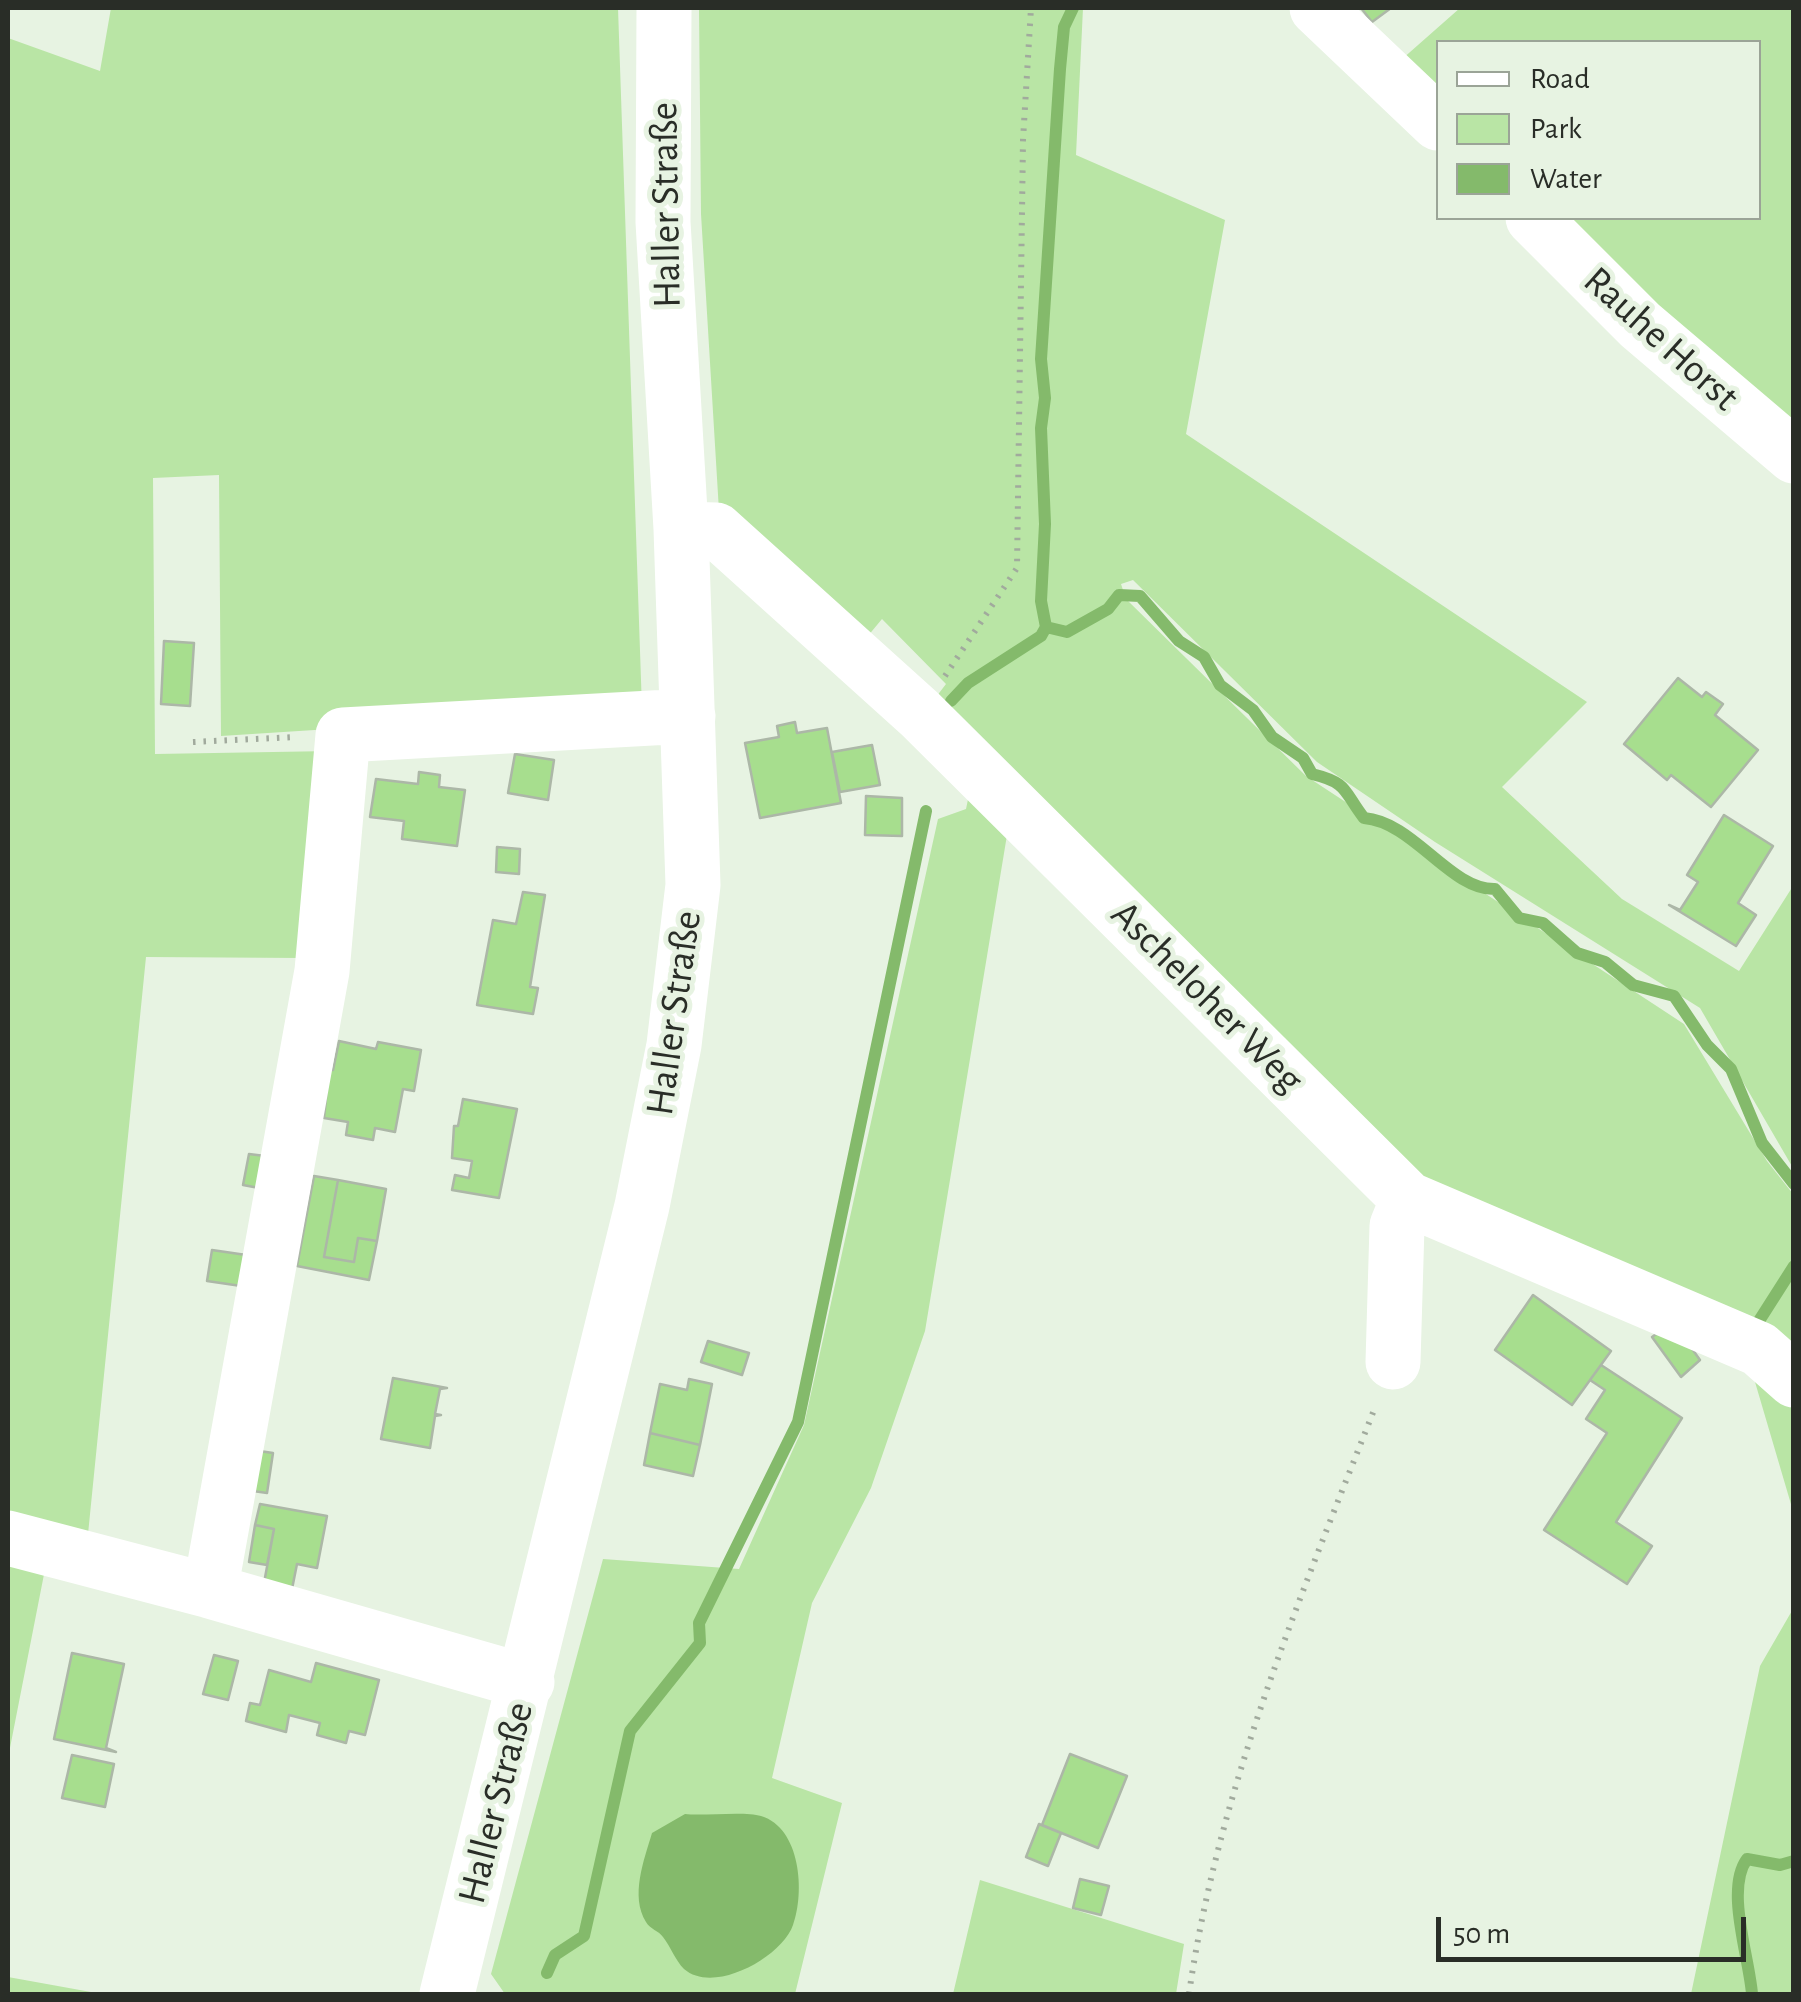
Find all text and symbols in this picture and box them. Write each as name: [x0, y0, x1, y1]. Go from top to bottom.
legend: [1436, 40, 1761, 220]
text: Road: [1530, 64, 1590, 94]
street label: Haller Straße: [640, 102, 692, 308]
text: Park: [1530, 114, 1582, 144]
text: Water: [1530, 164, 1602, 194]
street label: Rauhe Horst: [1573, 257, 1749, 421]
street label: Ascheloher Weg: [1101, 891, 1313, 1103]
street label: Haller Straße: [636, 908, 712, 1118]
street label: Haller Straße: [448, 1697, 544, 1909]
scale bar: [1441, 1897, 1751, 1959]
text: 50 m: [1453, 1919, 1510, 1949]

